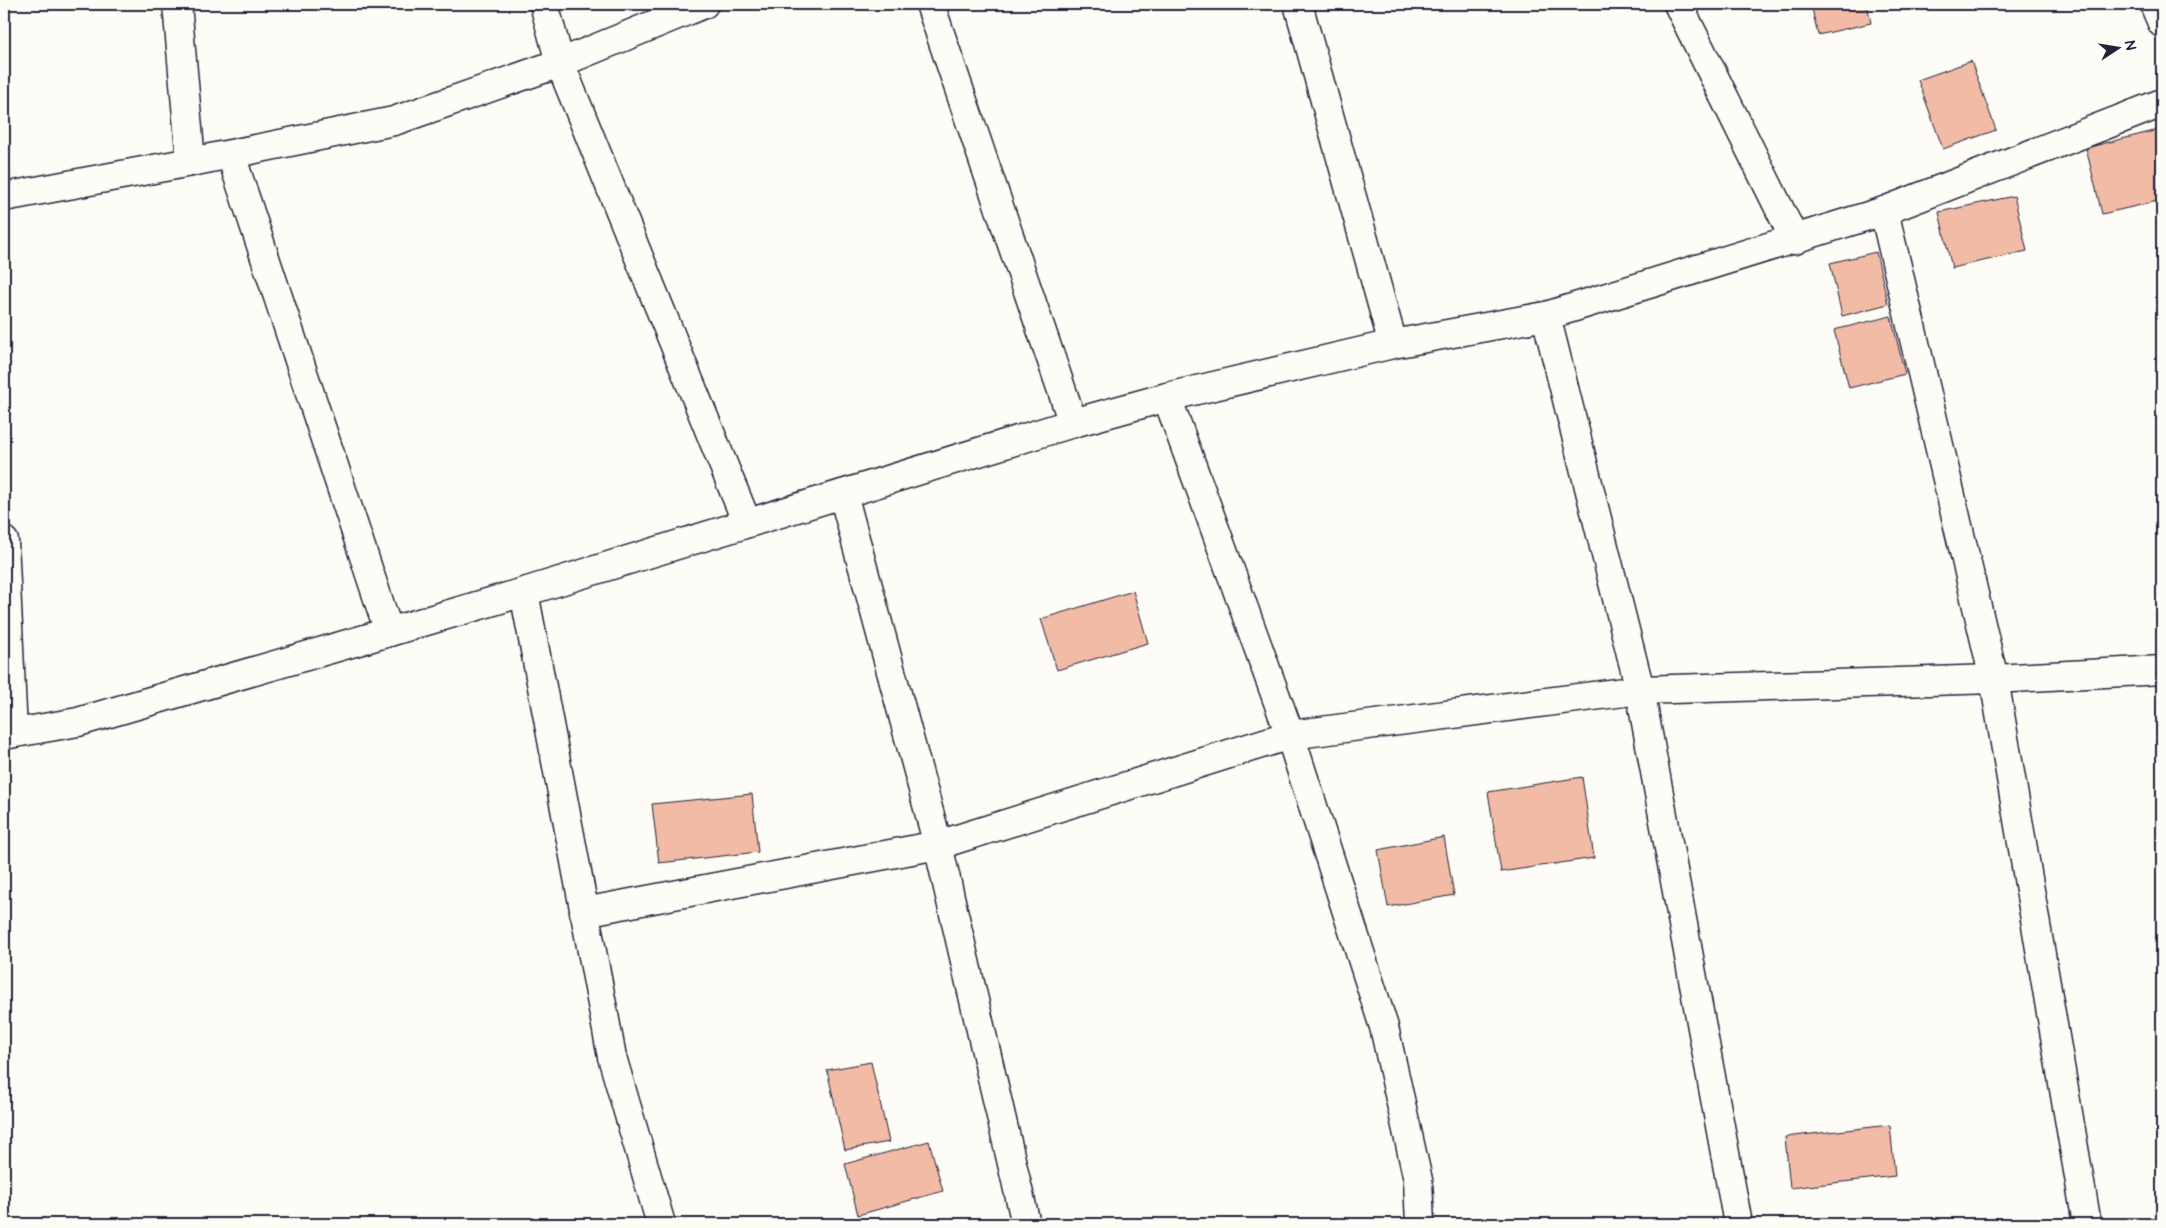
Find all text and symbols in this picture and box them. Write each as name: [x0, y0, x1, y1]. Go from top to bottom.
north arrow: [2094, 22, 2144, 72]
text: N: [2119, 39, 2140, 52]

